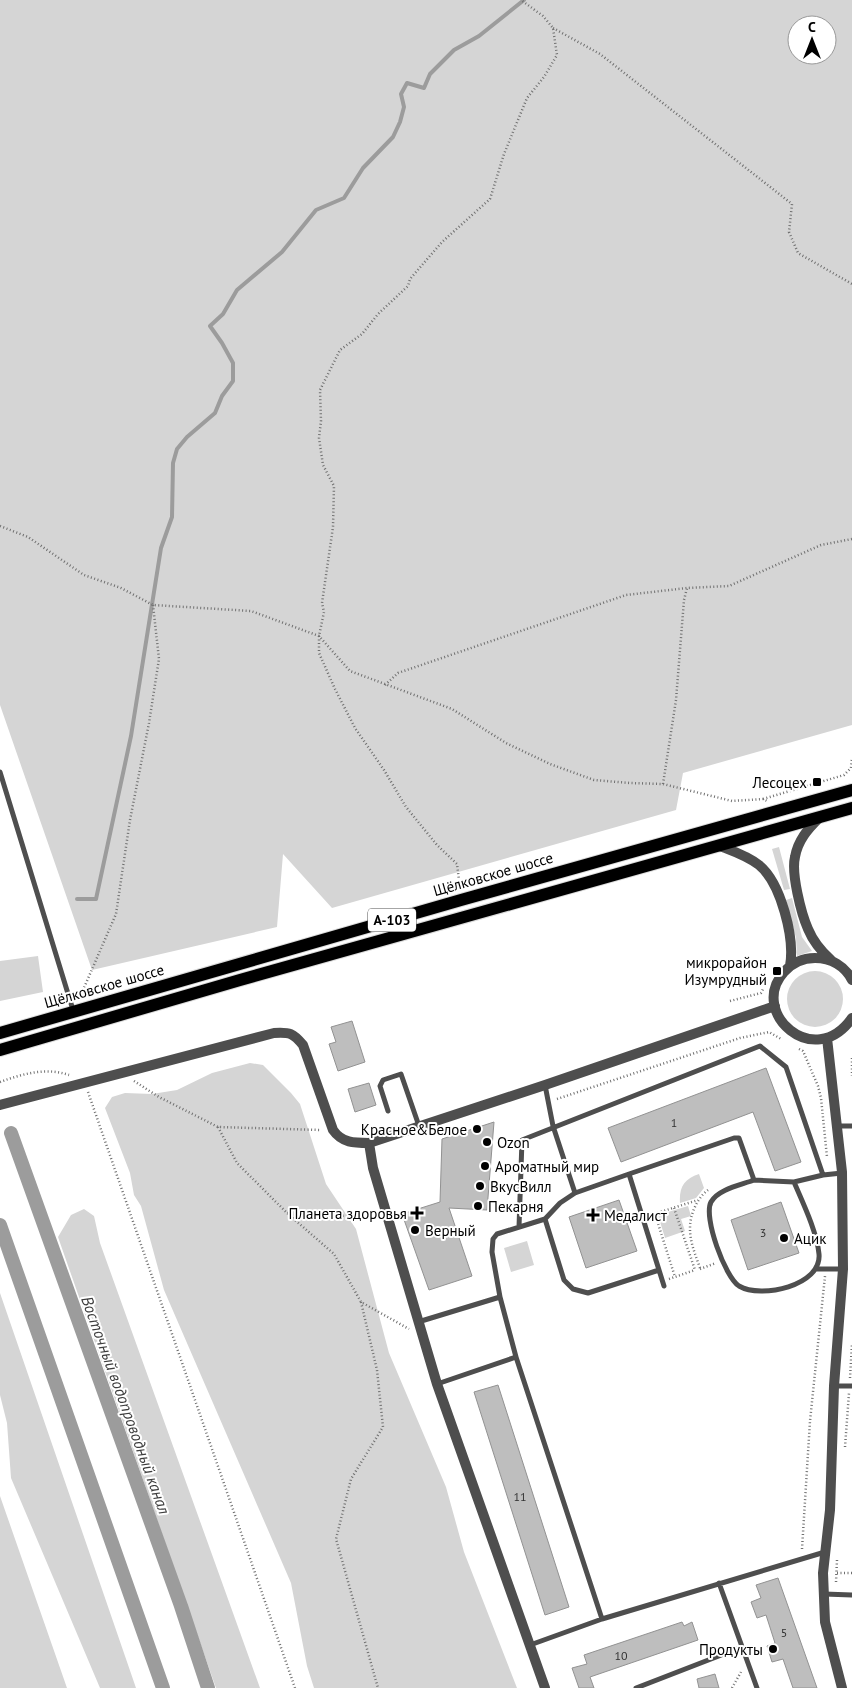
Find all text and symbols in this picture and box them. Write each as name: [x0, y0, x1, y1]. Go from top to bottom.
north arrow: [787, 15, 837, 65]
text: С: [808, 18, 816, 36]
place label: Лесоцех: [751, 773, 807, 792]
marker: Лесоцех: [811, 776, 823, 788]
street label: Щёлковское шоссе: [431, 848, 555, 900]
road number: А-103: [368, 908, 416, 932]
place label: микрорайон Изумрудный: [684, 953, 767, 989]
street label: Щёлковское шоссе: [42, 960, 166, 1012]
marker: микрорайон Изумрудный: [771, 965, 783, 977]
house number: 1: [671, 1115, 677, 1130]
place label: Красное&Белое: [361, 1120, 467, 1139]
marker: Красное&Белое: [471, 1123, 483, 1135]
place label: Ozon: [497, 1133, 530, 1152]
marker: Ozon: [481, 1136, 493, 1148]
place label: Ароматный мир: [495, 1157, 599, 1176]
marker: Ароматный мир: [479, 1160, 491, 1172]
place label: ВкусВилл: [490, 1177, 552, 1196]
marker: ВкусВилл: [474, 1180, 486, 1192]
place label: Пекарня: [488, 1197, 543, 1216]
marker: Пекарня: [472, 1200, 484, 1212]
place label: Планета здоровья: [288, 1204, 407, 1223]
place label: Медалист: [604, 1206, 667, 1225]
marker: Планета здоровья: [411, 1207, 423, 1219]
marker: Медалист: [586, 1208, 600, 1222]
place label: Верный: [425, 1221, 476, 1240]
marker: Верный: [409, 1224, 421, 1236]
house number: 3: [760, 1225, 766, 1240]
place label: Ацик: [794, 1229, 827, 1248]
marker: Ацик: [778, 1232, 790, 1244]
water label: Восточный водопроводный канал: [77, 1293, 175, 1517]
house number: 11: [513, 1489, 527, 1504]
house number: 5: [781, 1625, 787, 1640]
place label: Продукты: [699, 1640, 763, 1659]
marker: Продукты: [767, 1643, 779, 1655]
house number: 10: [614, 1648, 628, 1663]

